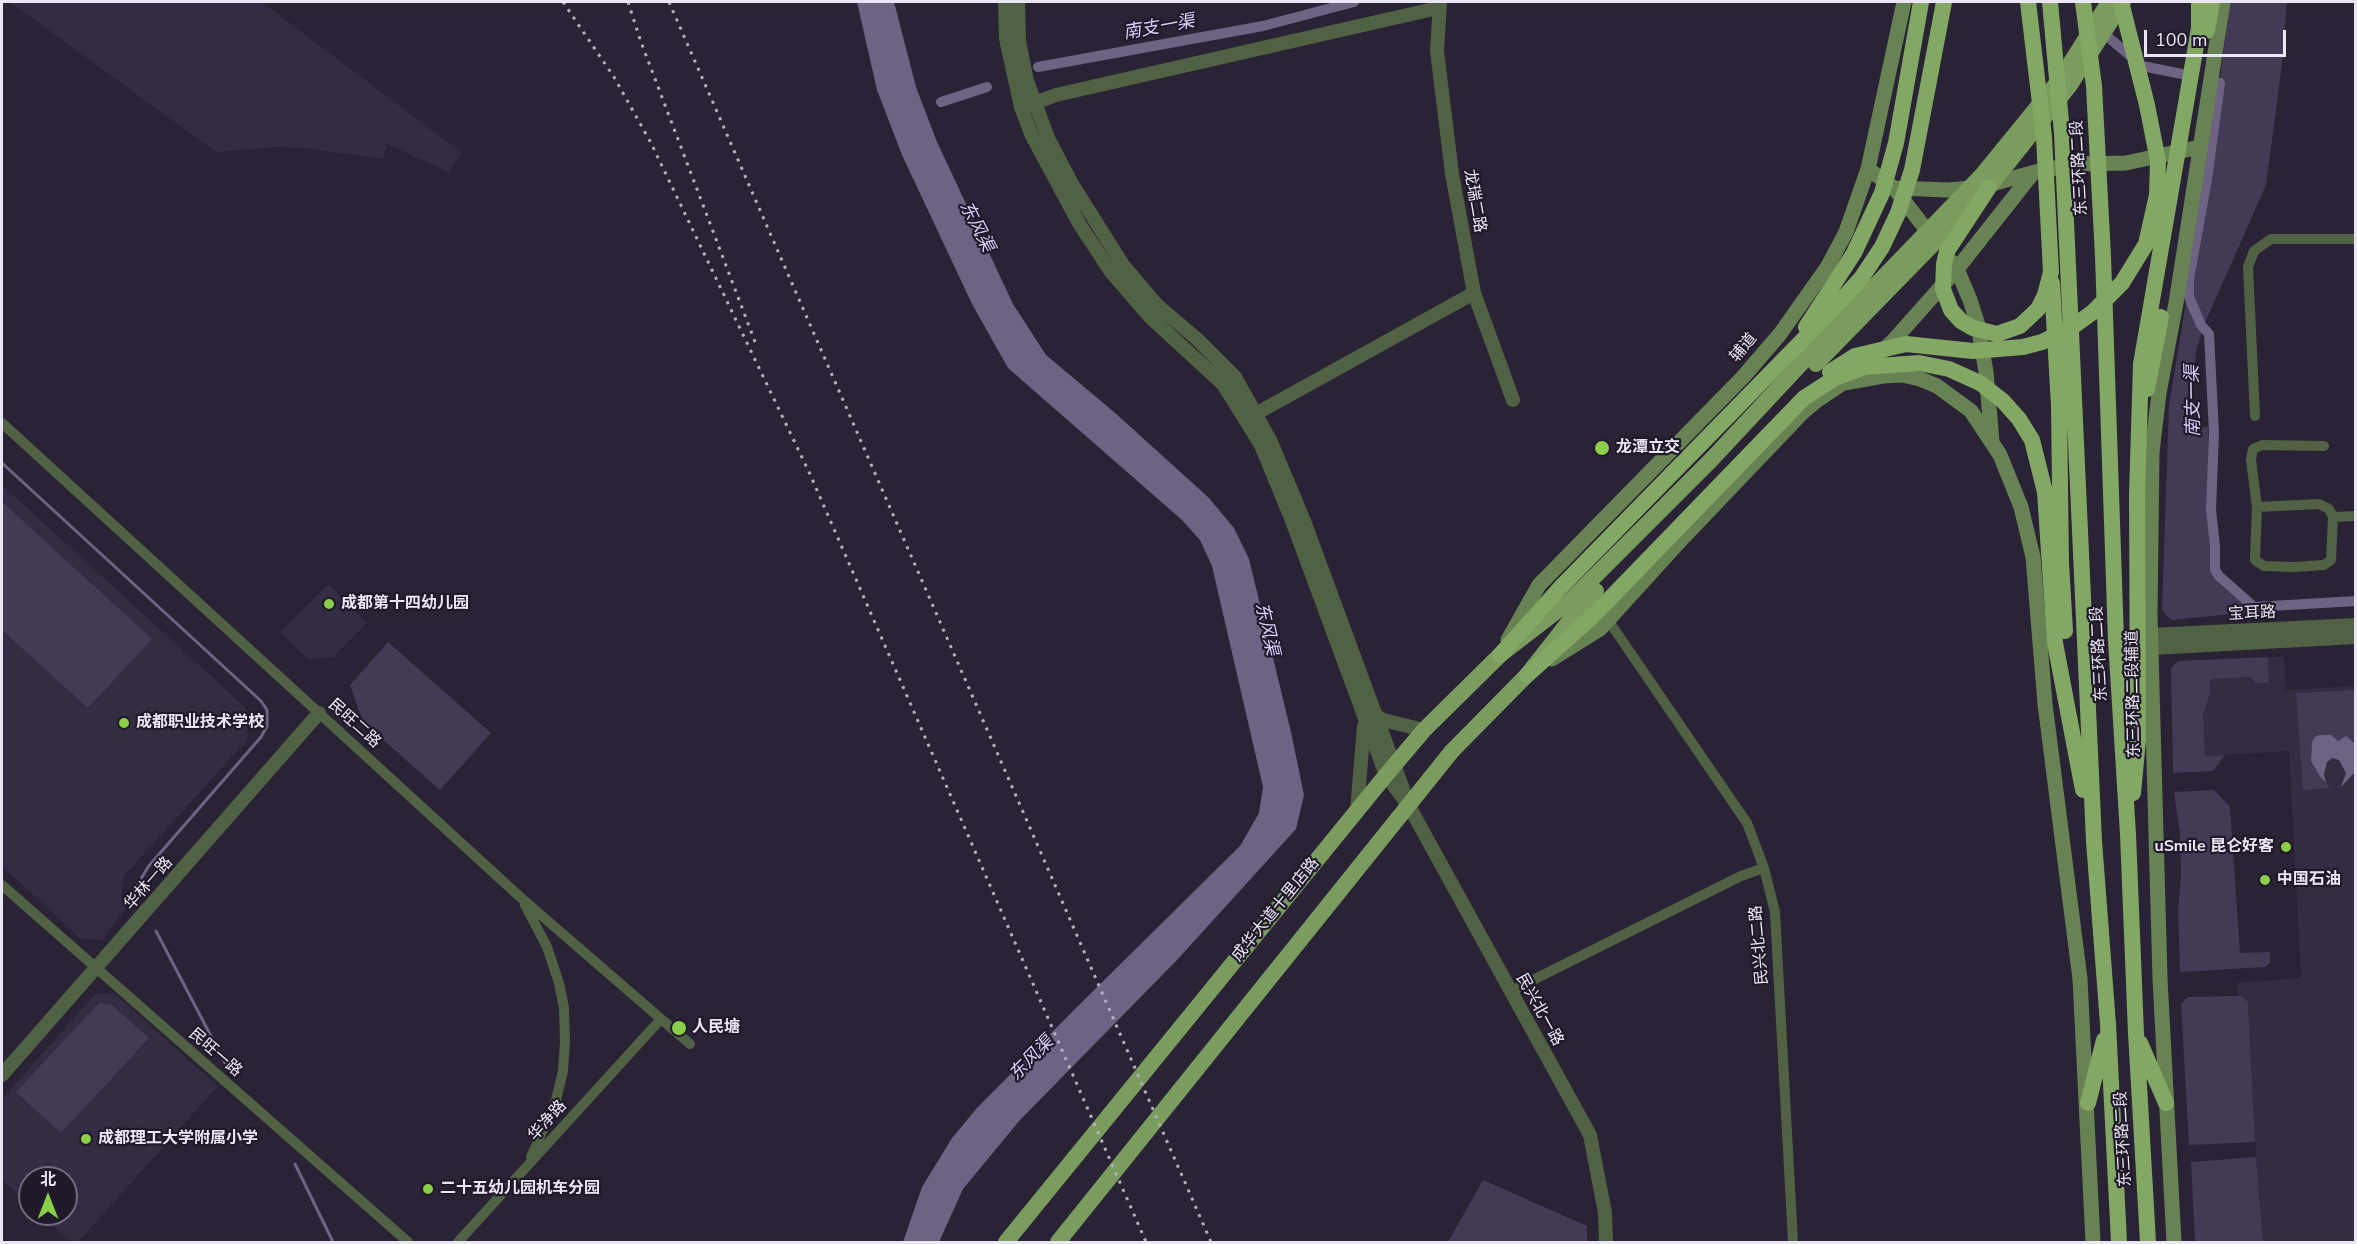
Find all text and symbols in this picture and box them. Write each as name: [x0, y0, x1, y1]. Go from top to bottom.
water label: 南支一渠: [1122, 11, 1196, 45]
scale bar: [2147, 18, 2290, 56]
text: 100 m: [2155, 28, 2207, 52]
street label: 东三环路二段: [2068, 120, 2092, 216]
street label: 龙瑞二路: [1459, 168, 1489, 234]
water label: 东风渠: [954, 198, 998, 256]
street label: 辅道: [1726, 330, 1762, 366]
water label: 南支一渠: [2183, 365, 2205, 437]
place label: 龙潭立交: [1616, 438, 1680, 458]
marker: 龙潭立交: [1593, 439, 1611, 457]
place label: 成都第十四幼儿园: [341, 594, 469, 614]
marker: 成都第十四幼儿园: [322, 597, 336, 611]
water label: 东风渠: [1249, 600, 1283, 658]
street label: 宝耳路: [2228, 603, 2276, 625]
street label: 东三环路二段: [2088, 606, 2112, 702]
street label: 东三环路二段辅道: [2123, 630, 2145, 758]
street label: 民旺二路: [324, 695, 384, 753]
place label: 成都职业技术学校: [136, 713, 264, 733]
marker: 成都职业技术学校: [117, 716, 131, 730]
place label: uSmile 昆仑好客: [2155, 837, 2274, 857]
marker: uSmile 昆仑好客: [2279, 840, 2293, 854]
street label: 华林一路: [121, 854, 177, 914]
street label: 成华大道十里店路: [1228, 854, 1324, 966]
place label: 中国石油: [2277, 870, 2341, 890]
marker: 中国石油: [2258, 873, 2272, 887]
street label: 民兴北二路: [1747, 904, 1773, 986]
street label: 民兴北一路: [1511, 970, 1567, 1050]
place label: 人民塘: [692, 1018, 740, 1038]
marker: 人民塘: [670, 1019, 688, 1037]
street label: 民旺一路: [185, 1025, 245, 1081]
water label: 东风渠: [1005, 1032, 1059, 1086]
street label: 东三环路二段: [2112, 1091, 2136, 1187]
street label: 华净路: [525, 1097, 571, 1145]
place label: 成都理工大学附属小学: [98, 1129, 258, 1149]
marker: 成都理工大学附属小学: [79, 1132, 93, 1146]
north arrow: [18, 1166, 78, 1226]
text: 北: [40, 1169, 56, 1191]
place label: 二十五幼儿园机车分园: [440, 1179, 600, 1199]
marker: 二十五幼儿园机车分园: [421, 1182, 435, 1196]

